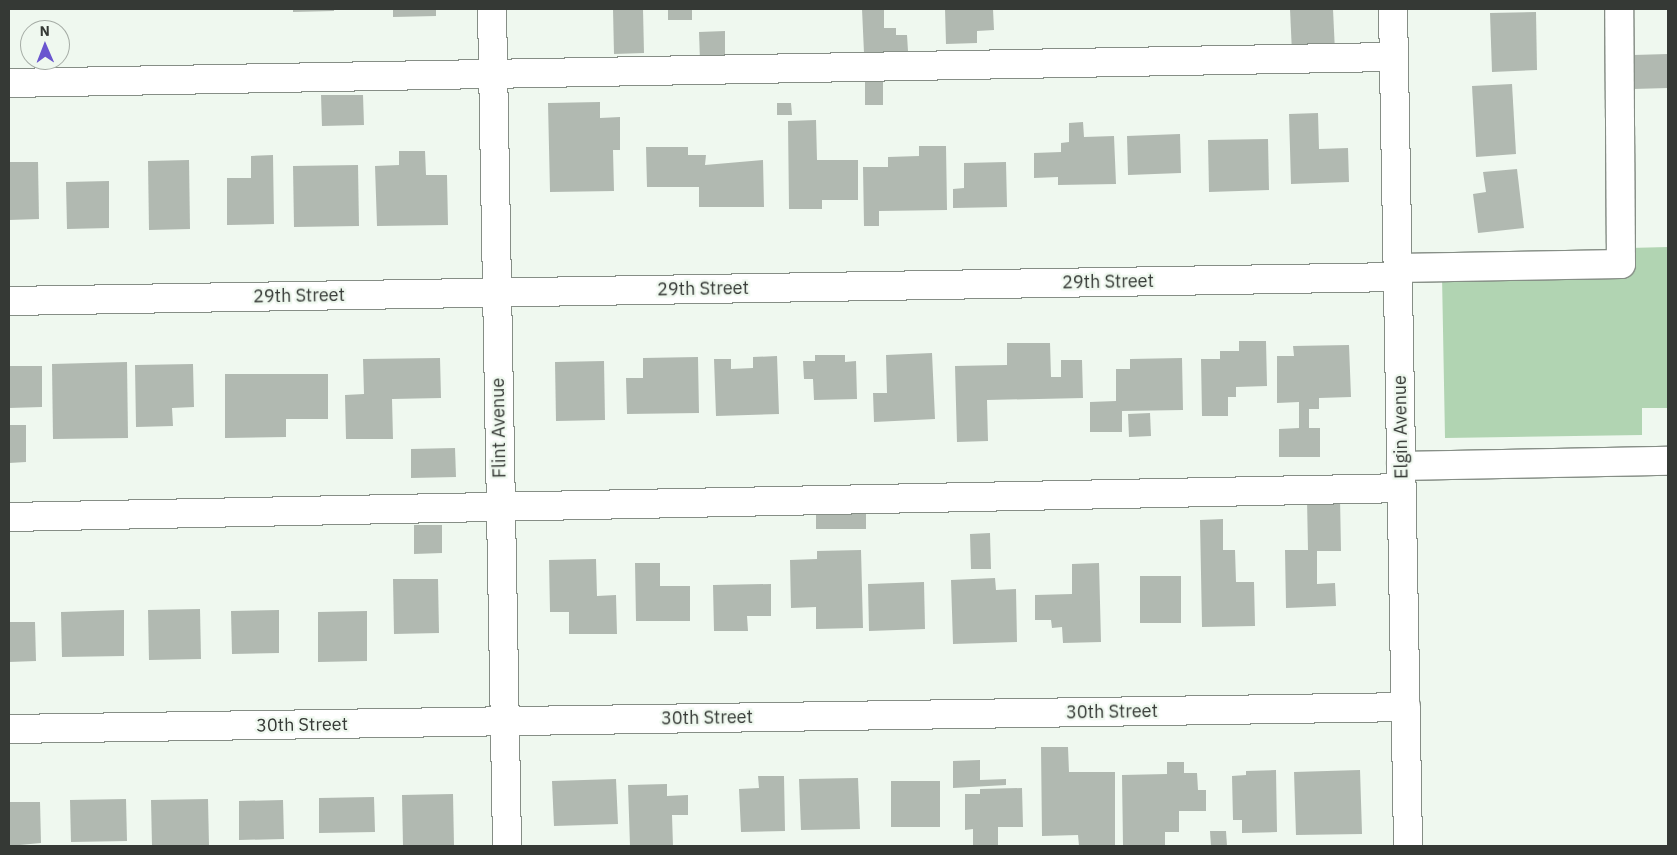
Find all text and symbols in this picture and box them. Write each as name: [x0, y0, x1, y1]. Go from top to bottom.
north arrow: [20, 20, 70, 70]
text: N: [40, 22, 50, 40]
street label: 29th Street: [1062, 270, 1154, 294]
street label: 29th Street: [657, 277, 749, 301]
street label: 29th Street: [253, 284, 345, 308]
street label: Elgin Avenue: [1389, 375, 1413, 479]
street label: Flint Avenue: [487, 378, 511, 478]
street label: 30th Street: [1066, 700, 1158, 724]
street label: 30th Street: [661, 706, 753, 730]
street label: 30th Street: [256, 713, 348, 737]

